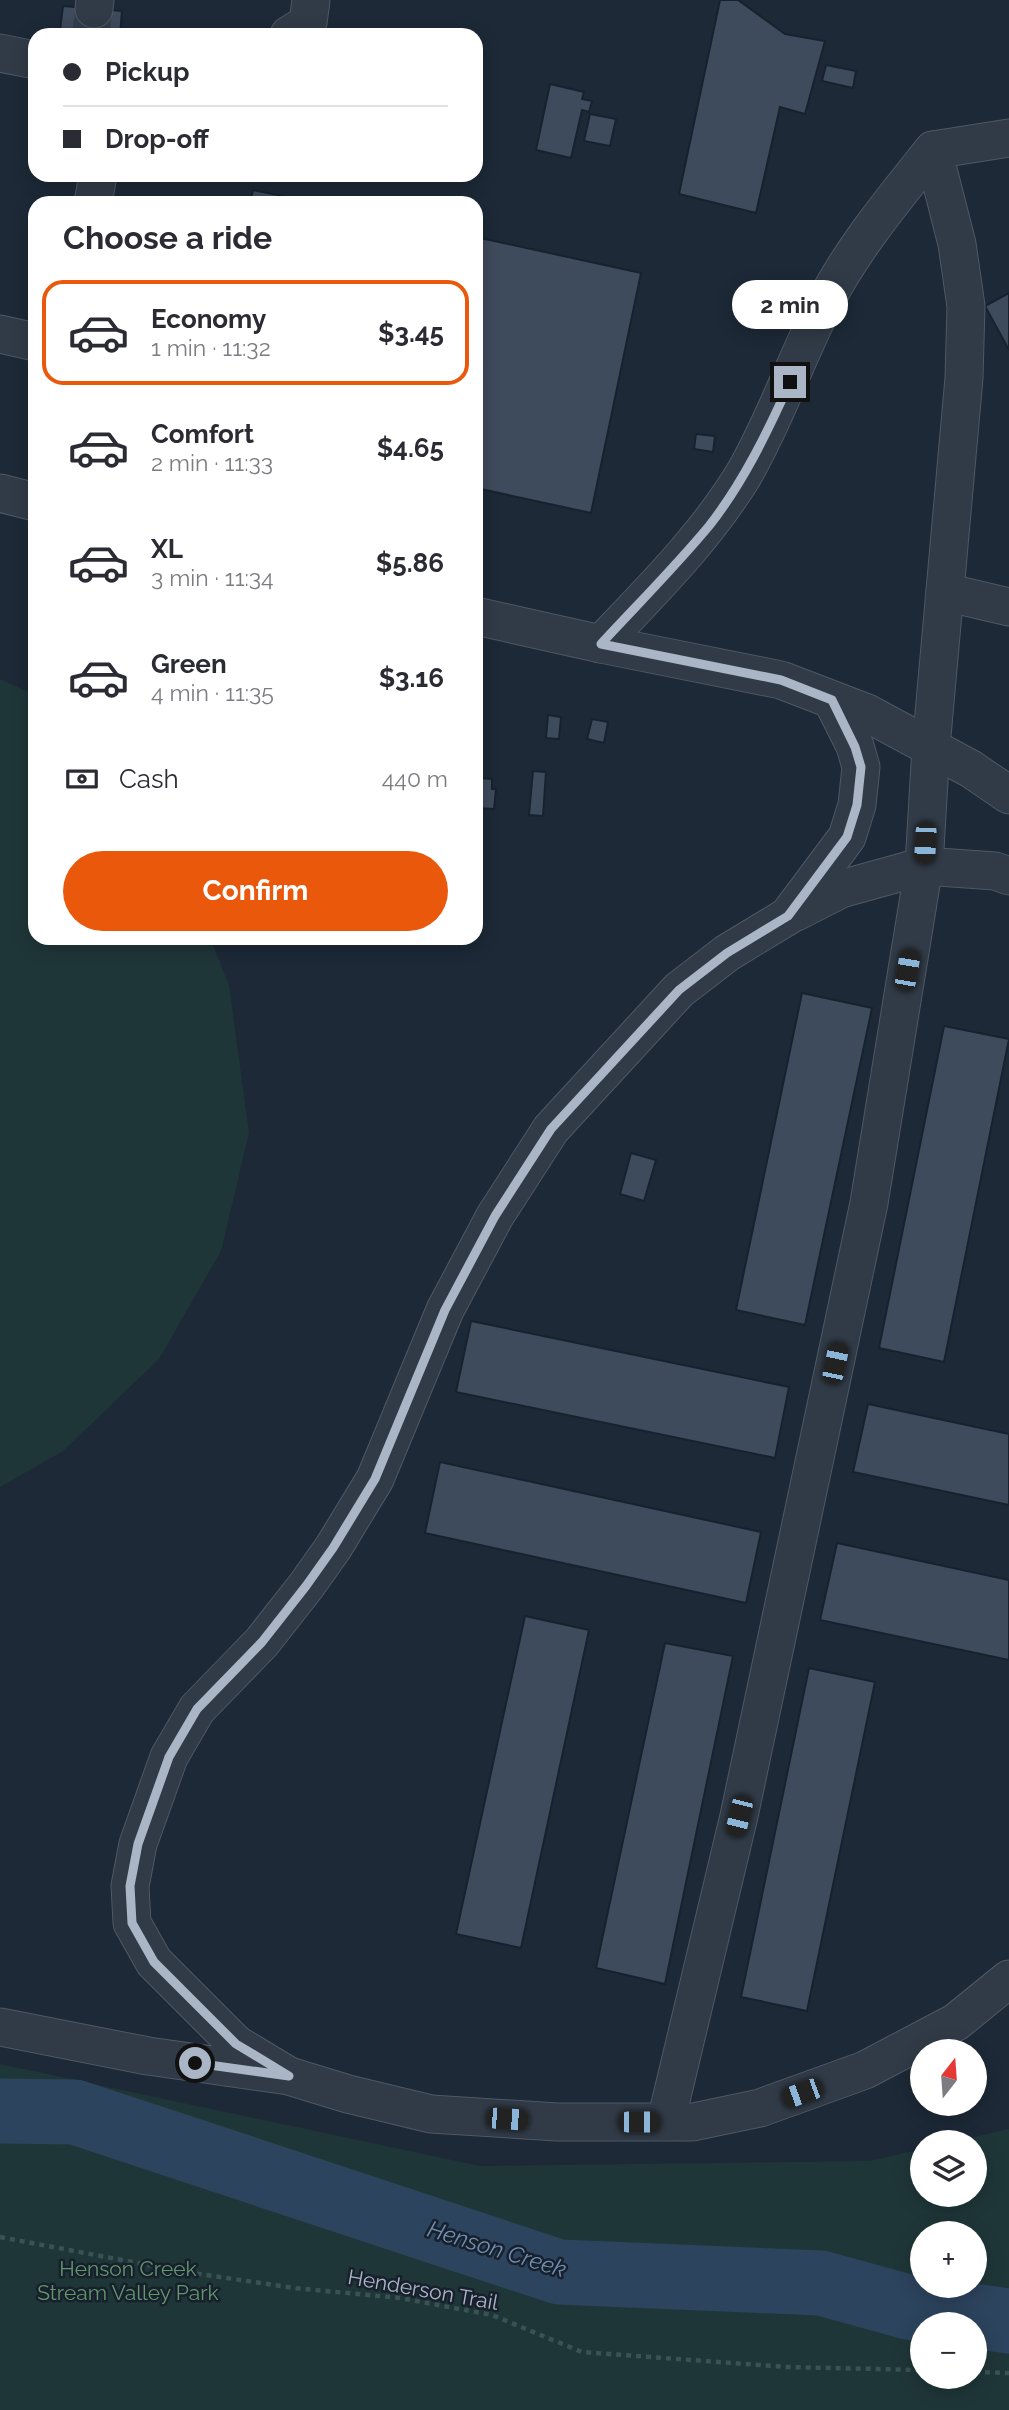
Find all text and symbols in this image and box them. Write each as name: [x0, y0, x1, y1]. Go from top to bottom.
text: Pickup: [105, 57, 190, 87]
text: Drop-off: [105, 124, 209, 154]
text: Choose a ride: [63, 219, 272, 256]
callout: 2 min: [732, 280, 848, 330]
text: 2 min: [760, 291, 820, 318]
icon: car: [67, 301, 130, 364]
text: Economy: [151, 304, 266, 334]
text: $3.45: [378, 318, 444, 348]
text: 1 min · 11:32: [151, 334, 271, 361]
route end: [774, 366, 806, 398]
icon: car: [67, 416, 130, 479]
text: Comfort: [151, 419, 254, 449]
text: $4.65: [377, 433, 444, 463]
text: 2 min · 11:33: [151, 449, 273, 476]
icon: car: [67, 531, 130, 594]
text: XL: [151, 534, 183, 564]
text: $5.86: [376, 548, 444, 578]
text: 3 min · 11:34: [151, 564, 274, 591]
icon: car: [67, 646, 130, 709]
text: Green: [151, 649, 227, 679]
text: $3.16: [379, 663, 444, 693]
text: 4 min · 11:35: [151, 679, 274, 706]
icon: cash: [63, 760, 101, 798]
text: Cash: [119, 764, 179, 794]
text: 440 m: [382, 765, 448, 792]
car: [914, 821, 937, 865]
button: Confirm: [63, 851, 448, 931]
car: [894, 947, 921, 993]
car: [821, 1340, 850, 1386]
car: [724, 1793, 755, 1839]
north arrow: [910, 2039, 987, 2116]
map controls: [910, 2039, 987, 2389]
route start: [179, 2047, 211, 2079]
car: [779, 2076, 826, 2110]
car: [486, 2107, 529, 2131]
car: [619, 2112, 661, 2133]
button: layers: [910, 2130, 987, 2207]
water label: Henson Creek: [425, 2215, 570, 2282]
button: +: [910, 2221, 987, 2298]
park label: Henson Creek Stream Valley Park: [37, 2256, 219, 2305]
street label: Henderson Trail: [346, 2264, 501, 2315]
button: −: [910, 2312, 987, 2389]

